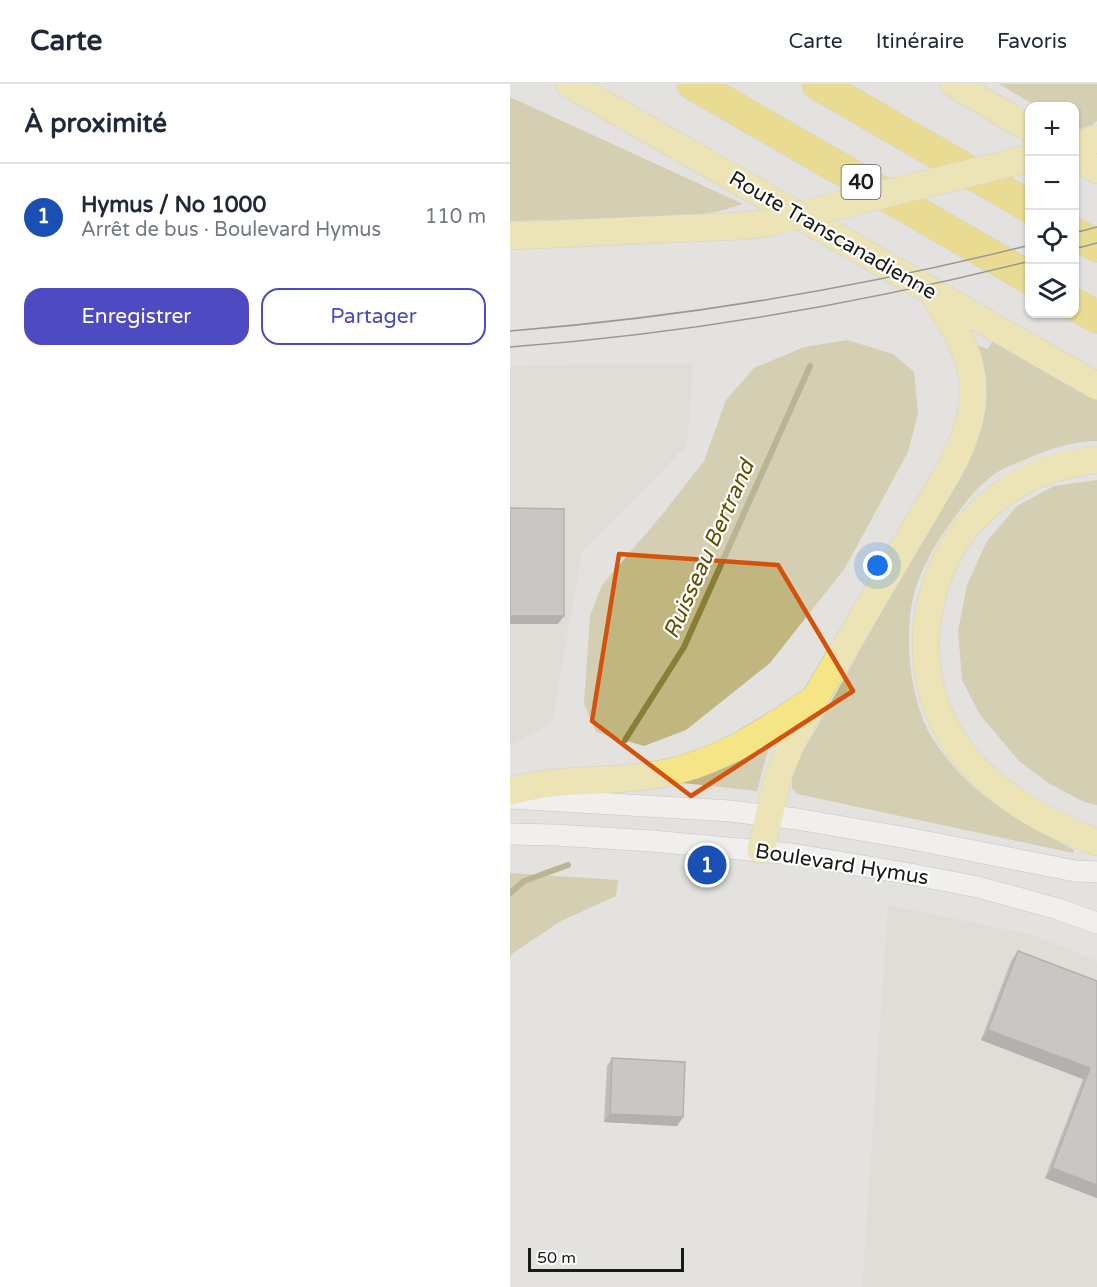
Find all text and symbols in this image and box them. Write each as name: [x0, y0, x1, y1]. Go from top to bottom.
text: Carte: [30, 24, 102, 58]
text: Carte: [789, 29, 843, 54]
text: Itinéraire: [876, 29, 964, 54]
text: Favoris: [997, 29, 1067, 54]
map controls: [1025, 102, 1079, 318]
button: +: [1025, 102, 1079, 156]
text: À proximité: [24, 108, 167, 139]
button: −: [1025, 156, 1079, 210]
road number: 40: [842, 165, 880, 199]
street label: Route Transcanadienne: [725, 166, 941, 305]
text: Hymus / No 1000: [81, 192, 266, 218]
text: 1: [37, 205, 50, 229]
text: 110 m: [425, 205, 486, 229]
button: locate: [1025, 210, 1079, 264]
text: Arrêt de bus · Boulevard Hymus: [81, 218, 381, 242]
button: layers: [1025, 264, 1079, 318]
button: Enregistrer: [24, 288, 249, 345]
button: Partager: [261, 288, 486, 345]
water label: Ruisseau Bertrand: [658, 454, 761, 642]
your location: [863, 551, 892, 580]
street label: Boulevard Hymus: [753, 838, 930, 891]
pin: 1: [688, 842, 726, 888]
scale bar: [528, 1245, 684, 1272]
text: 50 m: [537, 1248, 576, 1268]

